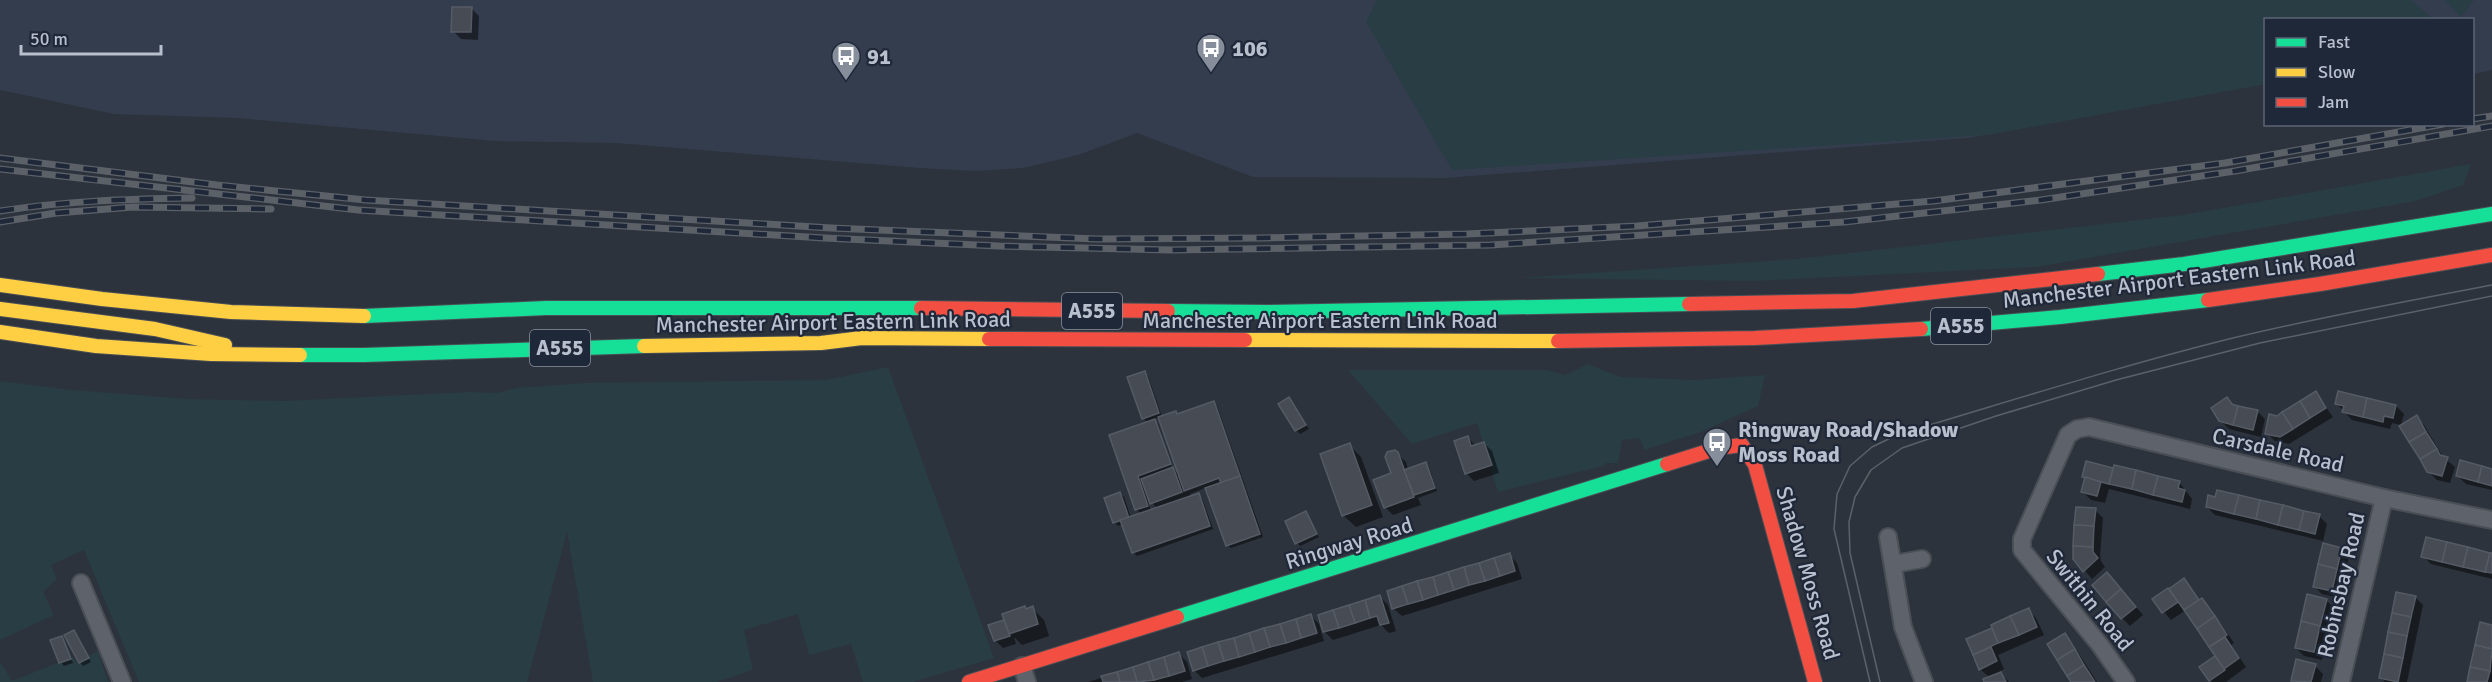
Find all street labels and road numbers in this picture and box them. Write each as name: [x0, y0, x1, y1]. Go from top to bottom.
street label: Manchester Airport Eastern Link Road: [2001, 244, 2357, 314]
road number: A555: [1062, 293, 1122, 329]
street label: Manchester Airport Eastern Link Road: [655, 305, 1011, 339]
street label: Manchester Airport Eastern Link Road: [1142, 307, 1498, 334]
road number: A555: [1931, 308, 1991, 344]
road number: A555: [530, 330, 590, 366]
street label: Carsdale Road: [2210, 422, 2346, 478]
street label: Shadow Moss Road: [1770, 483, 1846, 663]
street label: Robinsbay Road: [2311, 510, 2371, 660]
street label: Ringway Road: [1282, 511, 1416, 575]
street label: Swithin Road: [2041, 544, 2139, 656]

